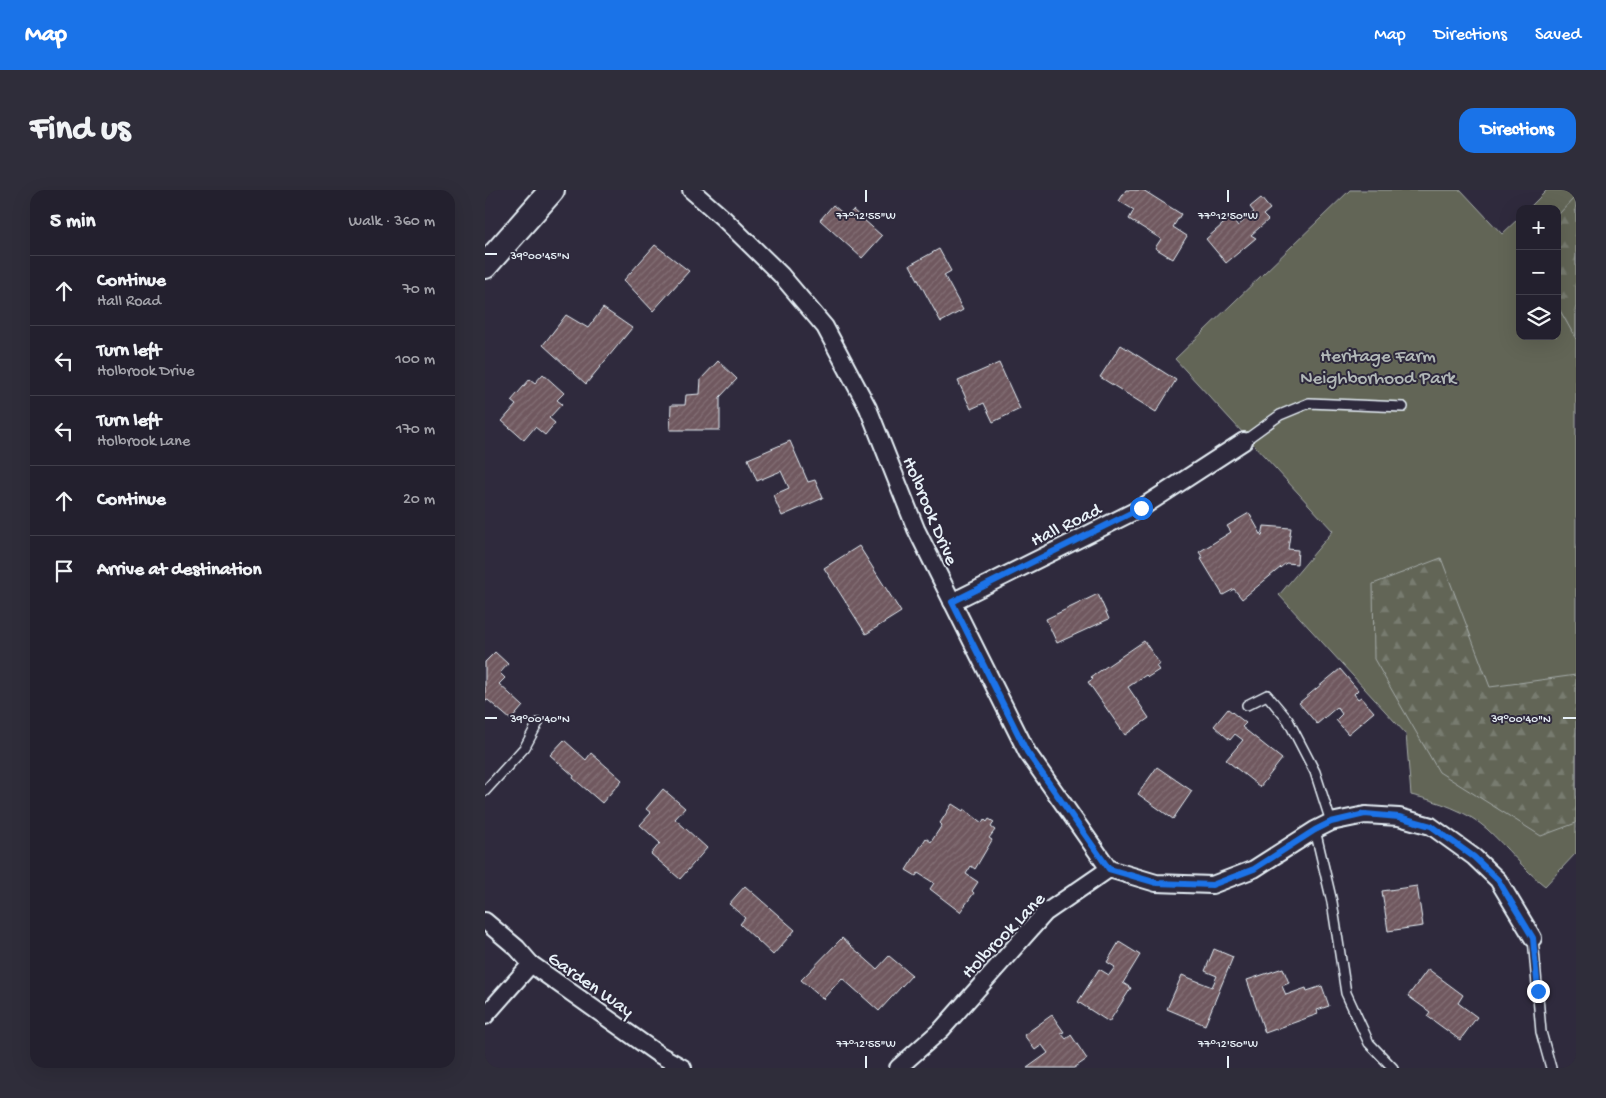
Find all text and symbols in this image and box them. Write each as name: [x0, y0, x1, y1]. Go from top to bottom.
text: Map: [25, 21, 67, 50]
text: Map: [1374, 25, 1406, 46]
text: Directions: [1434, 25, 1507, 46]
text: Saved: [1535, 25, 1581, 46]
button: Directions: [1459, 108, 1576, 153]
text: Find us: [30, 110, 130, 151]
map controls: [1516, 205, 1561, 340]
button: +: [1516, 205, 1561, 250]
text: 5 min: [50, 210, 95, 235]
text: 77°12'55"W: [835, 210, 896, 224]
text: 77°12'50"W: [1197, 210, 1258, 224]
text: Walk · 360 m: [349, 213, 435, 232]
text: 39°00'45"N: [509, 250, 570, 264]
button: −: [1516, 250, 1561, 295]
text: Continue: [97, 270, 166, 293]
icon: ahead: [50, 277, 78, 305]
text: 70 m: [402, 281, 435, 300]
text: Hall Road: [97, 293, 161, 312]
button: layers: [1516, 295, 1561, 340]
text: Turn left: [97, 340, 161, 363]
park label: Heritage Farm Neighborhood Park: [1300, 346, 1457, 391]
icon: left: [50, 347, 78, 375]
text: 100 m: [395, 351, 435, 370]
text: Holbrook Drive: [97, 363, 194, 382]
text: Turn left: [97, 410, 161, 433]
icon: left: [50, 417, 78, 445]
text: 170 m: [396, 421, 435, 440]
text: Holbrook Lane: [97, 433, 190, 452]
street label: Holbrook Drive: [896, 454, 962, 569]
icon: ahead: [50, 487, 78, 515]
text: Continue: [97, 489, 166, 512]
text: 20 m: [403, 491, 435, 510]
route start: [1130, 497, 1153, 520]
street label: Hall Road: [1027, 498, 1107, 553]
icon: arrive: [50, 557, 78, 585]
text: Arrive at destination: [97, 559, 261, 582]
text: 39°00'40"N: [509, 713, 570, 727]
text: 39°00'40"N: [1490, 713, 1551, 727]
street label: Holbrook Lane: [958, 888, 1051, 984]
street label: Garden Way: [543, 948, 638, 1024]
route end: [1527, 980, 1550, 1003]
text: 77°12'55"W: [835, 1038, 896, 1052]
text: 77°12'50"W: [1197, 1038, 1258, 1052]

